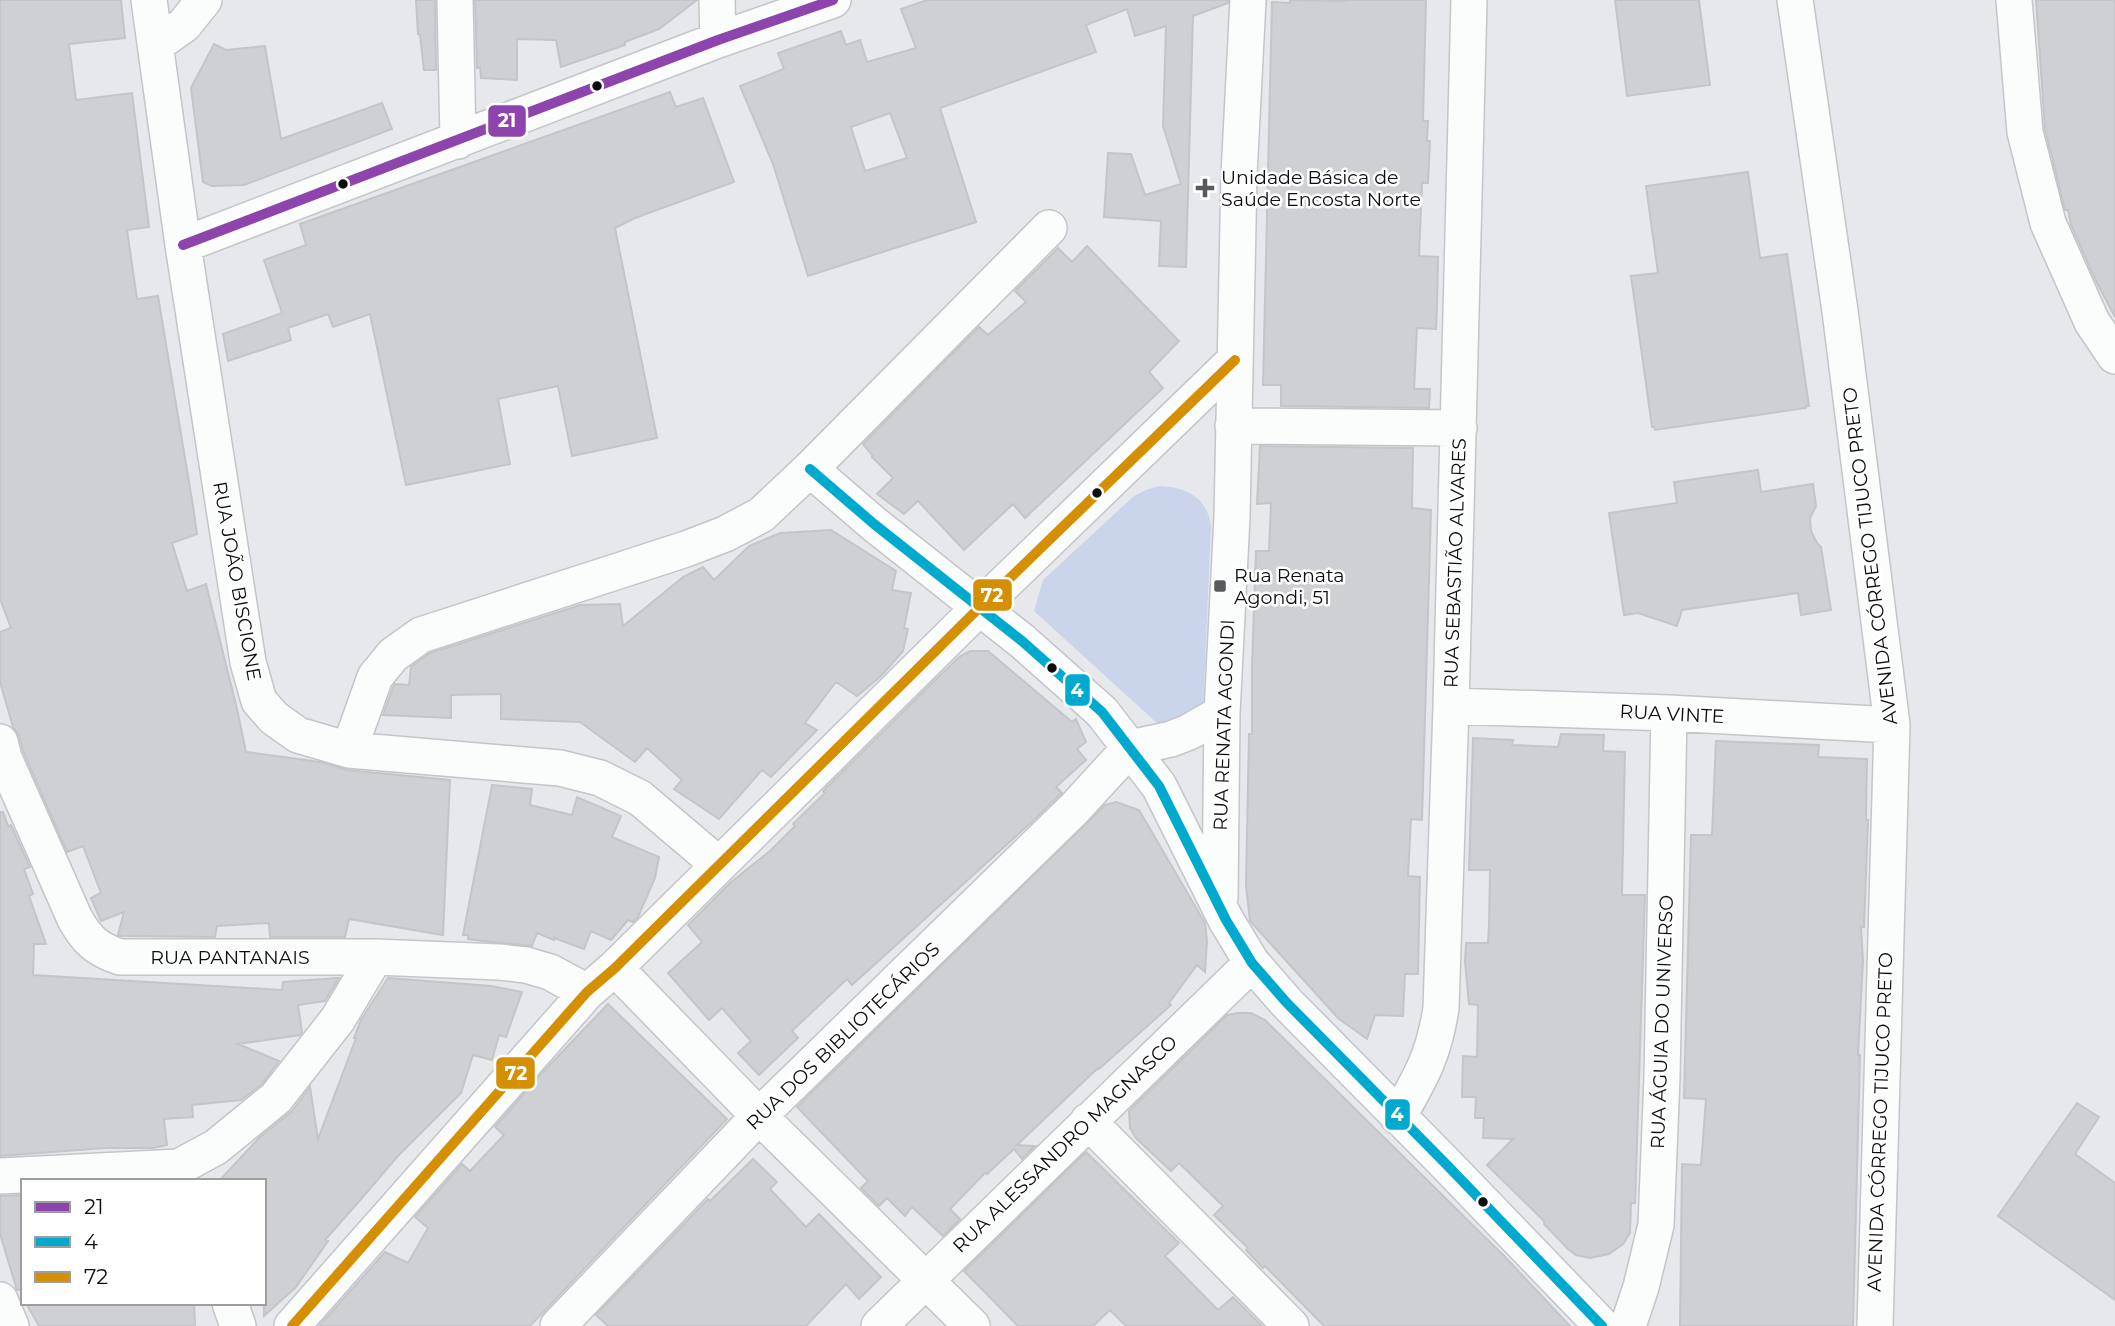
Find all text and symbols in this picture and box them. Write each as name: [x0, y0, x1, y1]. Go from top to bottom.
unlabelled marker: [590, 79, 604, 93]
line badge: 21: [487, 104, 527, 138]
text: 21: [498, 109, 516, 132]
place label: Unidade Básica de Saúde Encosta Norte: [1221, 166, 1421, 211]
unlabelled marker: [336, 177, 350, 191]
marker: Unidade Básica de Saúde Encosta Norte: [1195, 178, 1215, 198]
street label: AVENIDA CÓRREGO TIJUCO PRETO: [1838, 386, 1902, 726]
street label: RUA SEBASTIÃO ALVARES: [1439, 438, 1471, 688]
street label: RUA JOÃO BISCIONE: [208, 480, 266, 682]
unlabelled marker: [1090, 486, 1104, 500]
place label: Rua Renata Agondi, 51: [1234, 564, 1345, 609]
line badge: 72: [972, 578, 1013, 612]
marker: Rua Renata Agondi, 51: [1212, 578, 1228, 594]
text: 72: [981, 584, 1004, 607]
street label: RUA RENATA AGONDI: [1209, 619, 1239, 831]
unlabelled marker: [1045, 661, 1059, 675]
line badge: 4: [1064, 673, 1091, 707]
text: 4: [1070, 679, 1084, 702]
street label: RUA VINTE: [1619, 700, 1725, 728]
street label: RUA ÁGUIA DO UNIVERSO: [1646, 895, 1678, 1149]
street label: RUA DOS BIBLIOTECÁRIOS: [742, 937, 944, 1135]
street label: RUA PANTANAIS: [150, 946, 310, 969]
street label: AVENIDA CÓRREGO TIJUCO PRETO: [1863, 952, 1897, 1292]
street label: RUA ALESSANDRO MAGNASCO: [948, 1030, 1182, 1258]
line badge: 72: [495, 1056, 536, 1090]
text: 72: [505, 1062, 528, 1085]
line badge: 4: [1384, 1098, 1411, 1131]
text: 4: [1390, 1103, 1404, 1126]
legend: [21, 1179, 266, 1305]
text: 21: [84, 1194, 104, 1219]
unlabelled marker: [1476, 1195, 1490, 1209]
text: 4: [84, 1229, 98, 1254]
text: 72: [84, 1264, 108, 1289]

